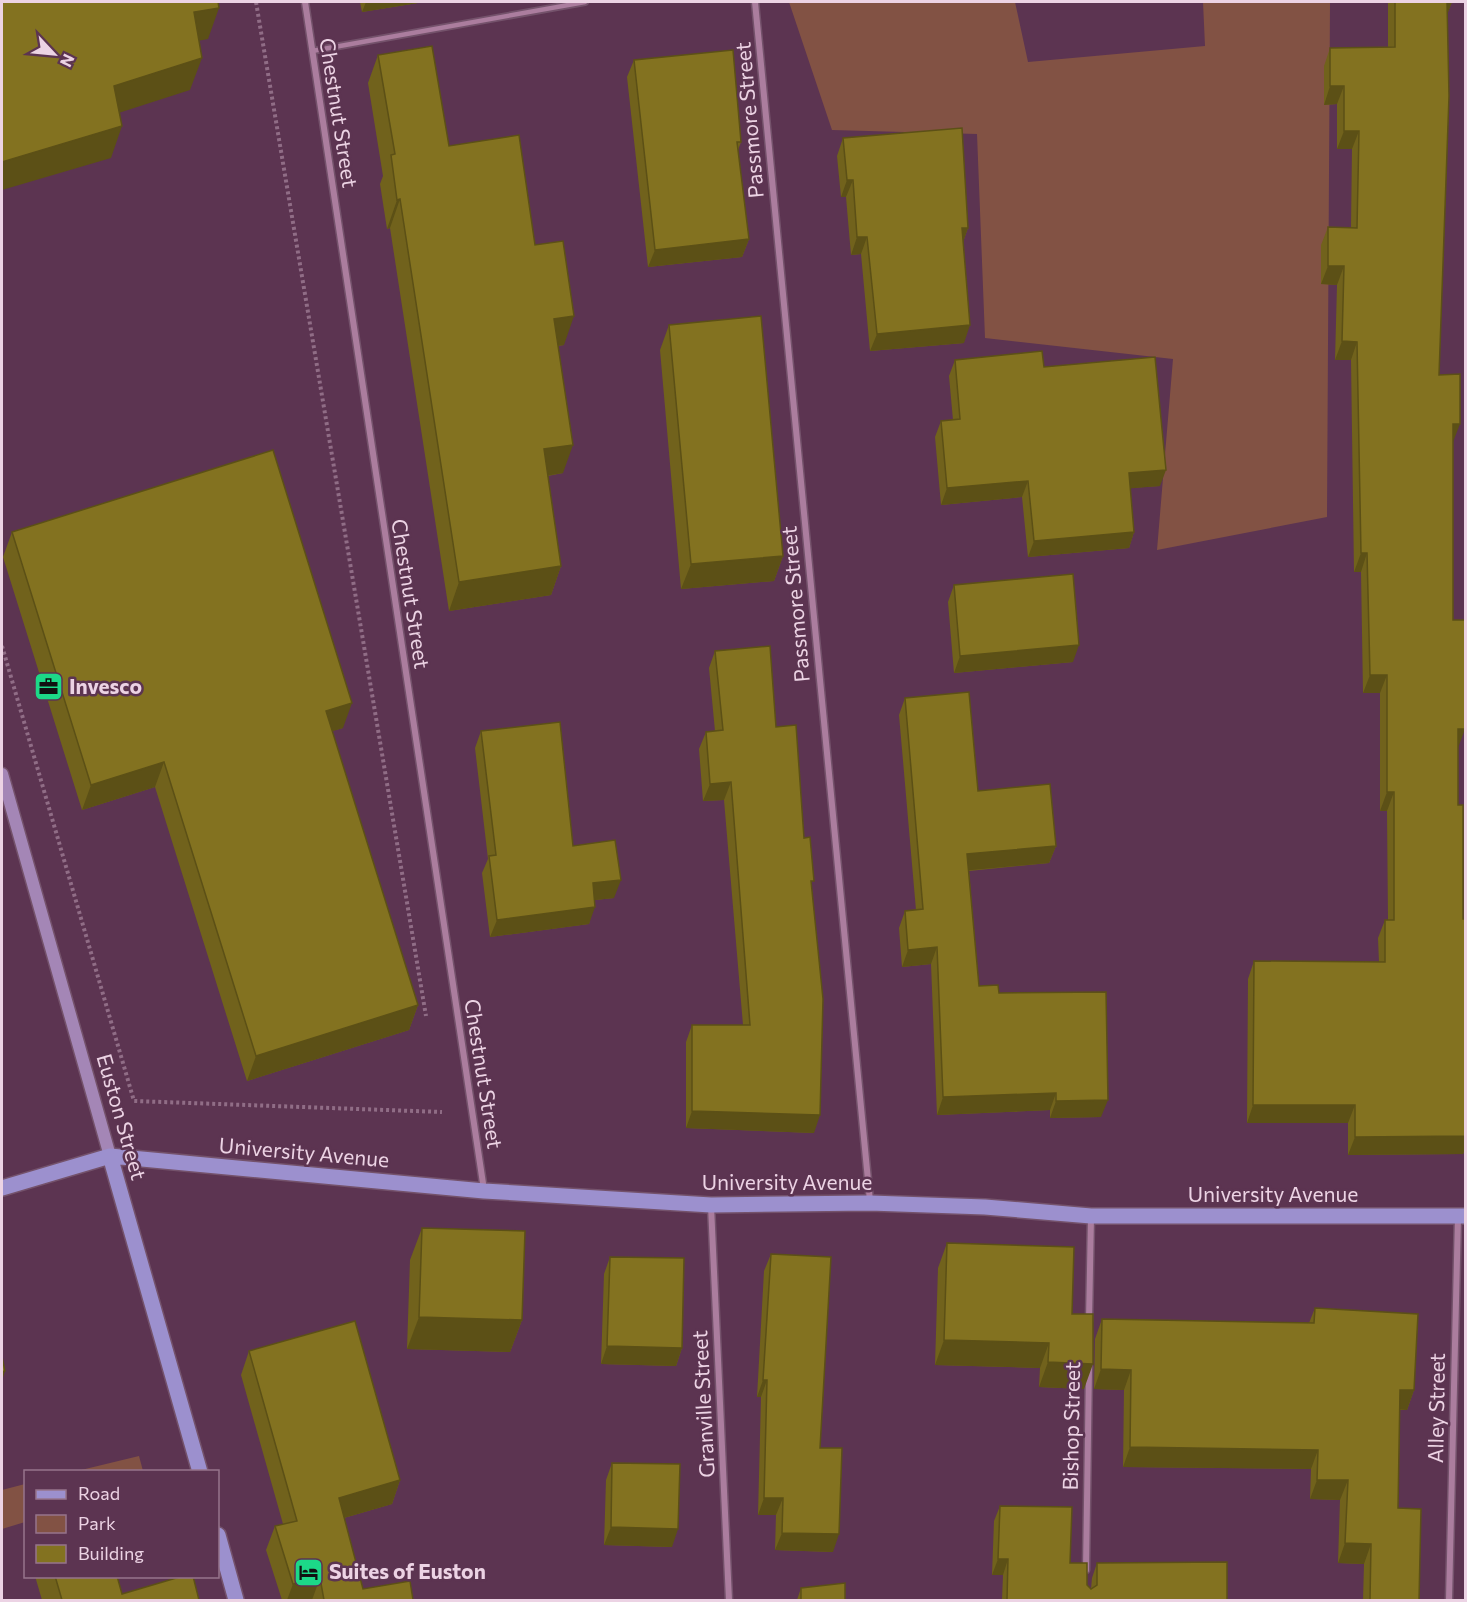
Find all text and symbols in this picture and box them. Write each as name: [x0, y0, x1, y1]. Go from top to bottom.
north arrow: [24, 24, 84, 84]
street label: Chestnut Street: [315, 36, 364, 189]
street label: Passmore Street: [729, 41, 768, 199]
text: N: [57, 51, 79, 70]
street label: Chestnut Street: [387, 517, 436, 670]
street label: Passmore Street: [775, 525, 814, 683]
office icon: Invesco: [32, 671, 64, 703]
place label: Invesco: [69, 673, 142, 698]
street label: Chestnut Street: [460, 997, 509, 1150]
street label: Euston Street: [92, 1051, 152, 1183]
street label: University Avenue: [218, 1132, 390, 1171]
street label: University Avenue: [702, 1169, 872, 1194]
street label: University Avenue: [1188, 1181, 1358, 1206]
street label: Granville Street: [686, 1330, 719, 1478]
street label: Alley Street: [1422, 1353, 1449, 1463]
street label: Bishop Street: [1057, 1361, 1084, 1491]
legend: [24, 1470, 219, 1578]
text: Road: [78, 1482, 120, 1504]
text: Park: [78, 1512, 116, 1534]
text: Building: [78, 1542, 144, 1564]
hotel icon: Suites of Euston: [292, 1556, 324, 1588]
place label: Suites of Euston: [329, 1558, 486, 1583]

